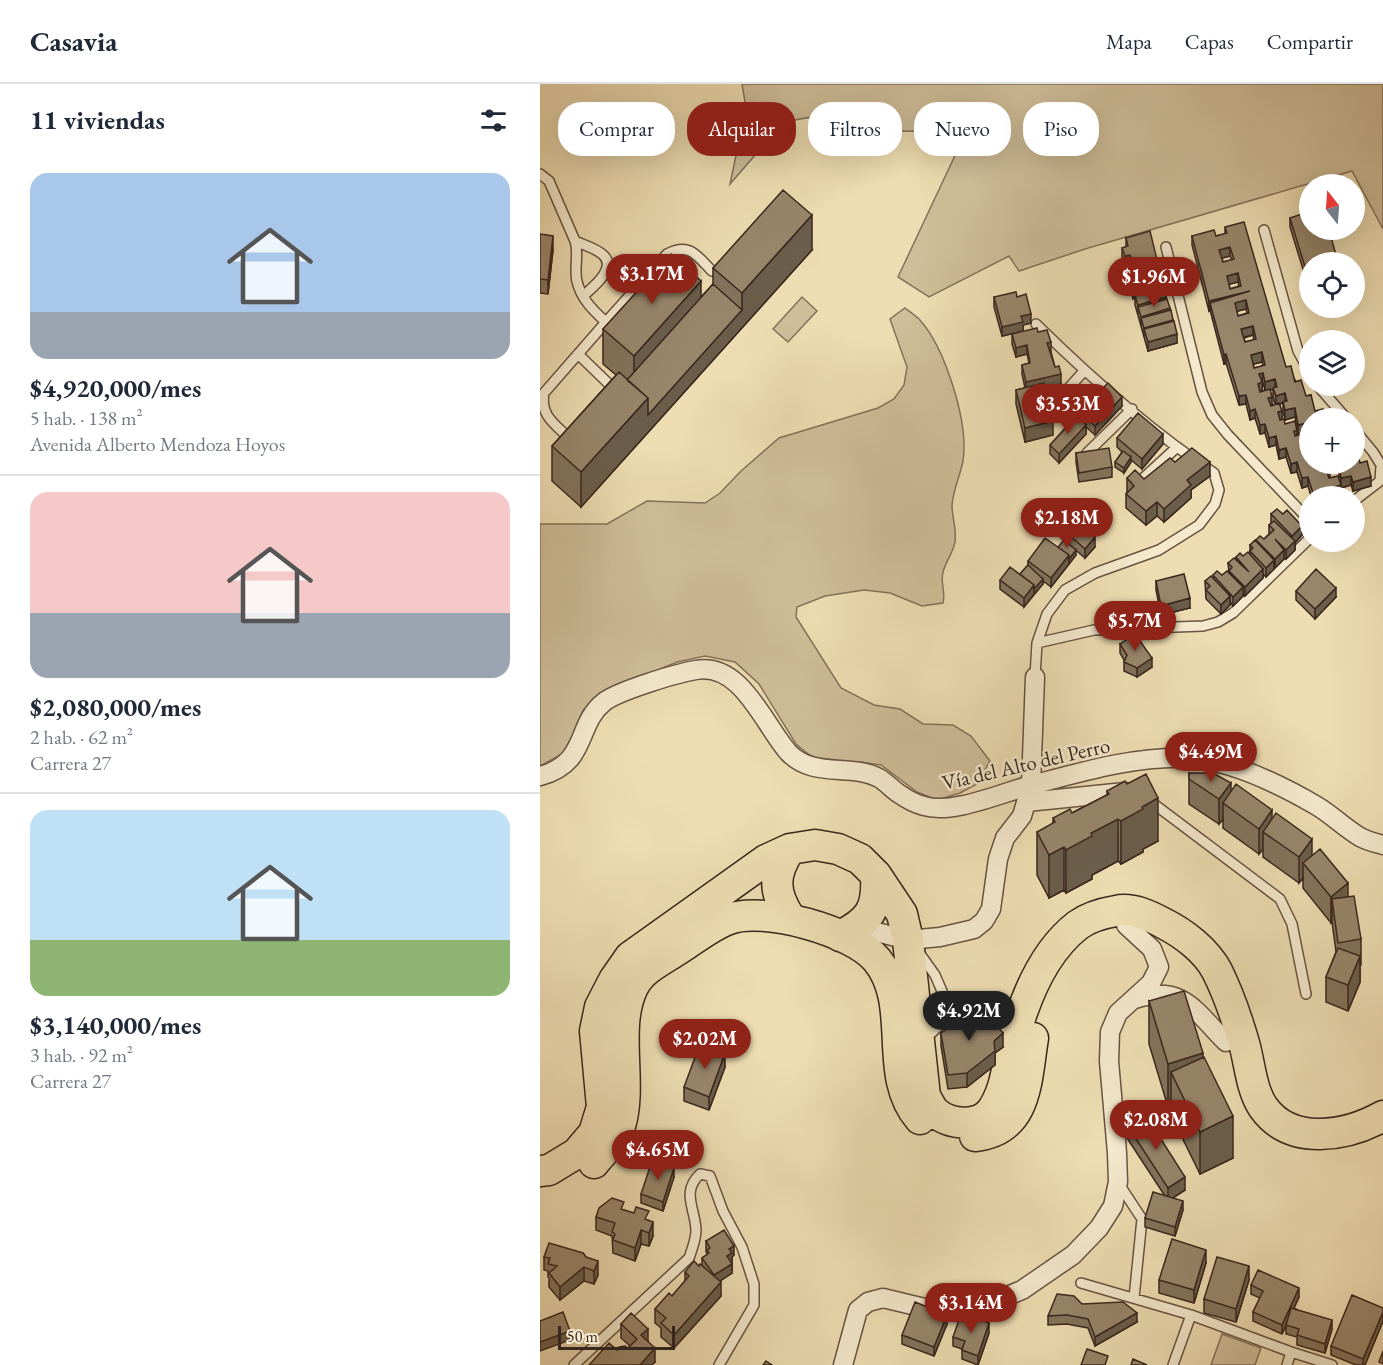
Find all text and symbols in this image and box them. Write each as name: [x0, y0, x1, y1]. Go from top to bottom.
text: Casavia: [30, 23, 118, 59]
text: Mapa: [1106, 28, 1152, 55]
text: Capas: [1185, 28, 1234, 55]
text: Compartir: [1267, 28, 1353, 55]
chip: Comprar: [558, 102, 675, 156]
chip: Alquilar: [687, 102, 796, 156]
chip: Filtros: [808, 102, 902, 156]
chip: Nuevo: [914, 102, 1011, 156]
chip: Piso: [1023, 102, 1099, 156]
text: 11 viviendas: [30, 103, 165, 137]
icon: filters: [477, 104, 510, 137]
north arrow: [1299, 174, 1365, 240]
map controls: [1299, 174, 1365, 552]
icon: home: [216, 212, 324, 320]
button: locate: [1299, 252, 1365, 318]
pin: $3.17M: [603, 254, 701, 305]
pin: $1.96M: [1105, 257, 1203, 308]
text: $3.17M: [620, 260, 684, 286]
text: $1.96M: [1122, 263, 1186, 289]
button: layers: [1299, 330, 1365, 396]
text: $4,920,000/mes: [30, 371, 201, 405]
pin: $3.53M: [1019, 384, 1117, 435]
text: $3.53M: [1036, 390, 1100, 416]
text: 5 hab. · 138 m²: [30, 405, 143, 431]
button: +: [1299, 408, 1365, 474]
text: Avenida Alberto Mendoza Hoyos: [30, 431, 285, 457]
button: −: [1299, 486, 1365, 552]
pin: $2.18M: [1018, 498, 1116, 549]
text: $2.18M: [1035, 504, 1099, 530]
icon: home: [216, 531, 324, 639]
pin: $5.7M: [1093, 601, 1177, 652]
text: $5.7M: [1108, 607, 1162, 633]
text: $2,080,000/mes: [30, 690, 201, 724]
text: 2 hab. · 62 m²: [30, 724, 133, 750]
street label: Vía del Alto del Perro: [939, 731, 1112, 796]
pin: $4.49M: [1162, 732, 1260, 783]
text: $4.49M: [1179, 738, 1243, 764]
text: Carrera 27: [30, 750, 111, 776]
icon: home: [216, 849, 324, 957]
pin: $4.92M: [920, 991, 1018, 1042]
text: $4.92M: [937, 997, 1001, 1023]
text: $3,140,000/mes: [30, 1008, 201, 1042]
pin: $2.02M: [656, 1019, 754, 1070]
text: $2.02M: [673, 1025, 737, 1051]
text: 3 hab. · 92 m²: [30, 1042, 133, 1068]
text: Carrera 27: [30, 1068, 111, 1094]
pin: $2.08M: [1107, 1100, 1205, 1151]
text: $2.08M: [1124, 1106, 1188, 1132]
pin: $4.65M: [609, 1130, 707, 1181]
text: $4.65M: [626, 1136, 690, 1162]
pin: $3.14M: [922, 1283, 1020, 1334]
text: $3.14M: [939, 1289, 1003, 1315]
scale bar: [558, 1323, 675, 1350]
text: 50 m: [567, 1326, 598, 1347]

